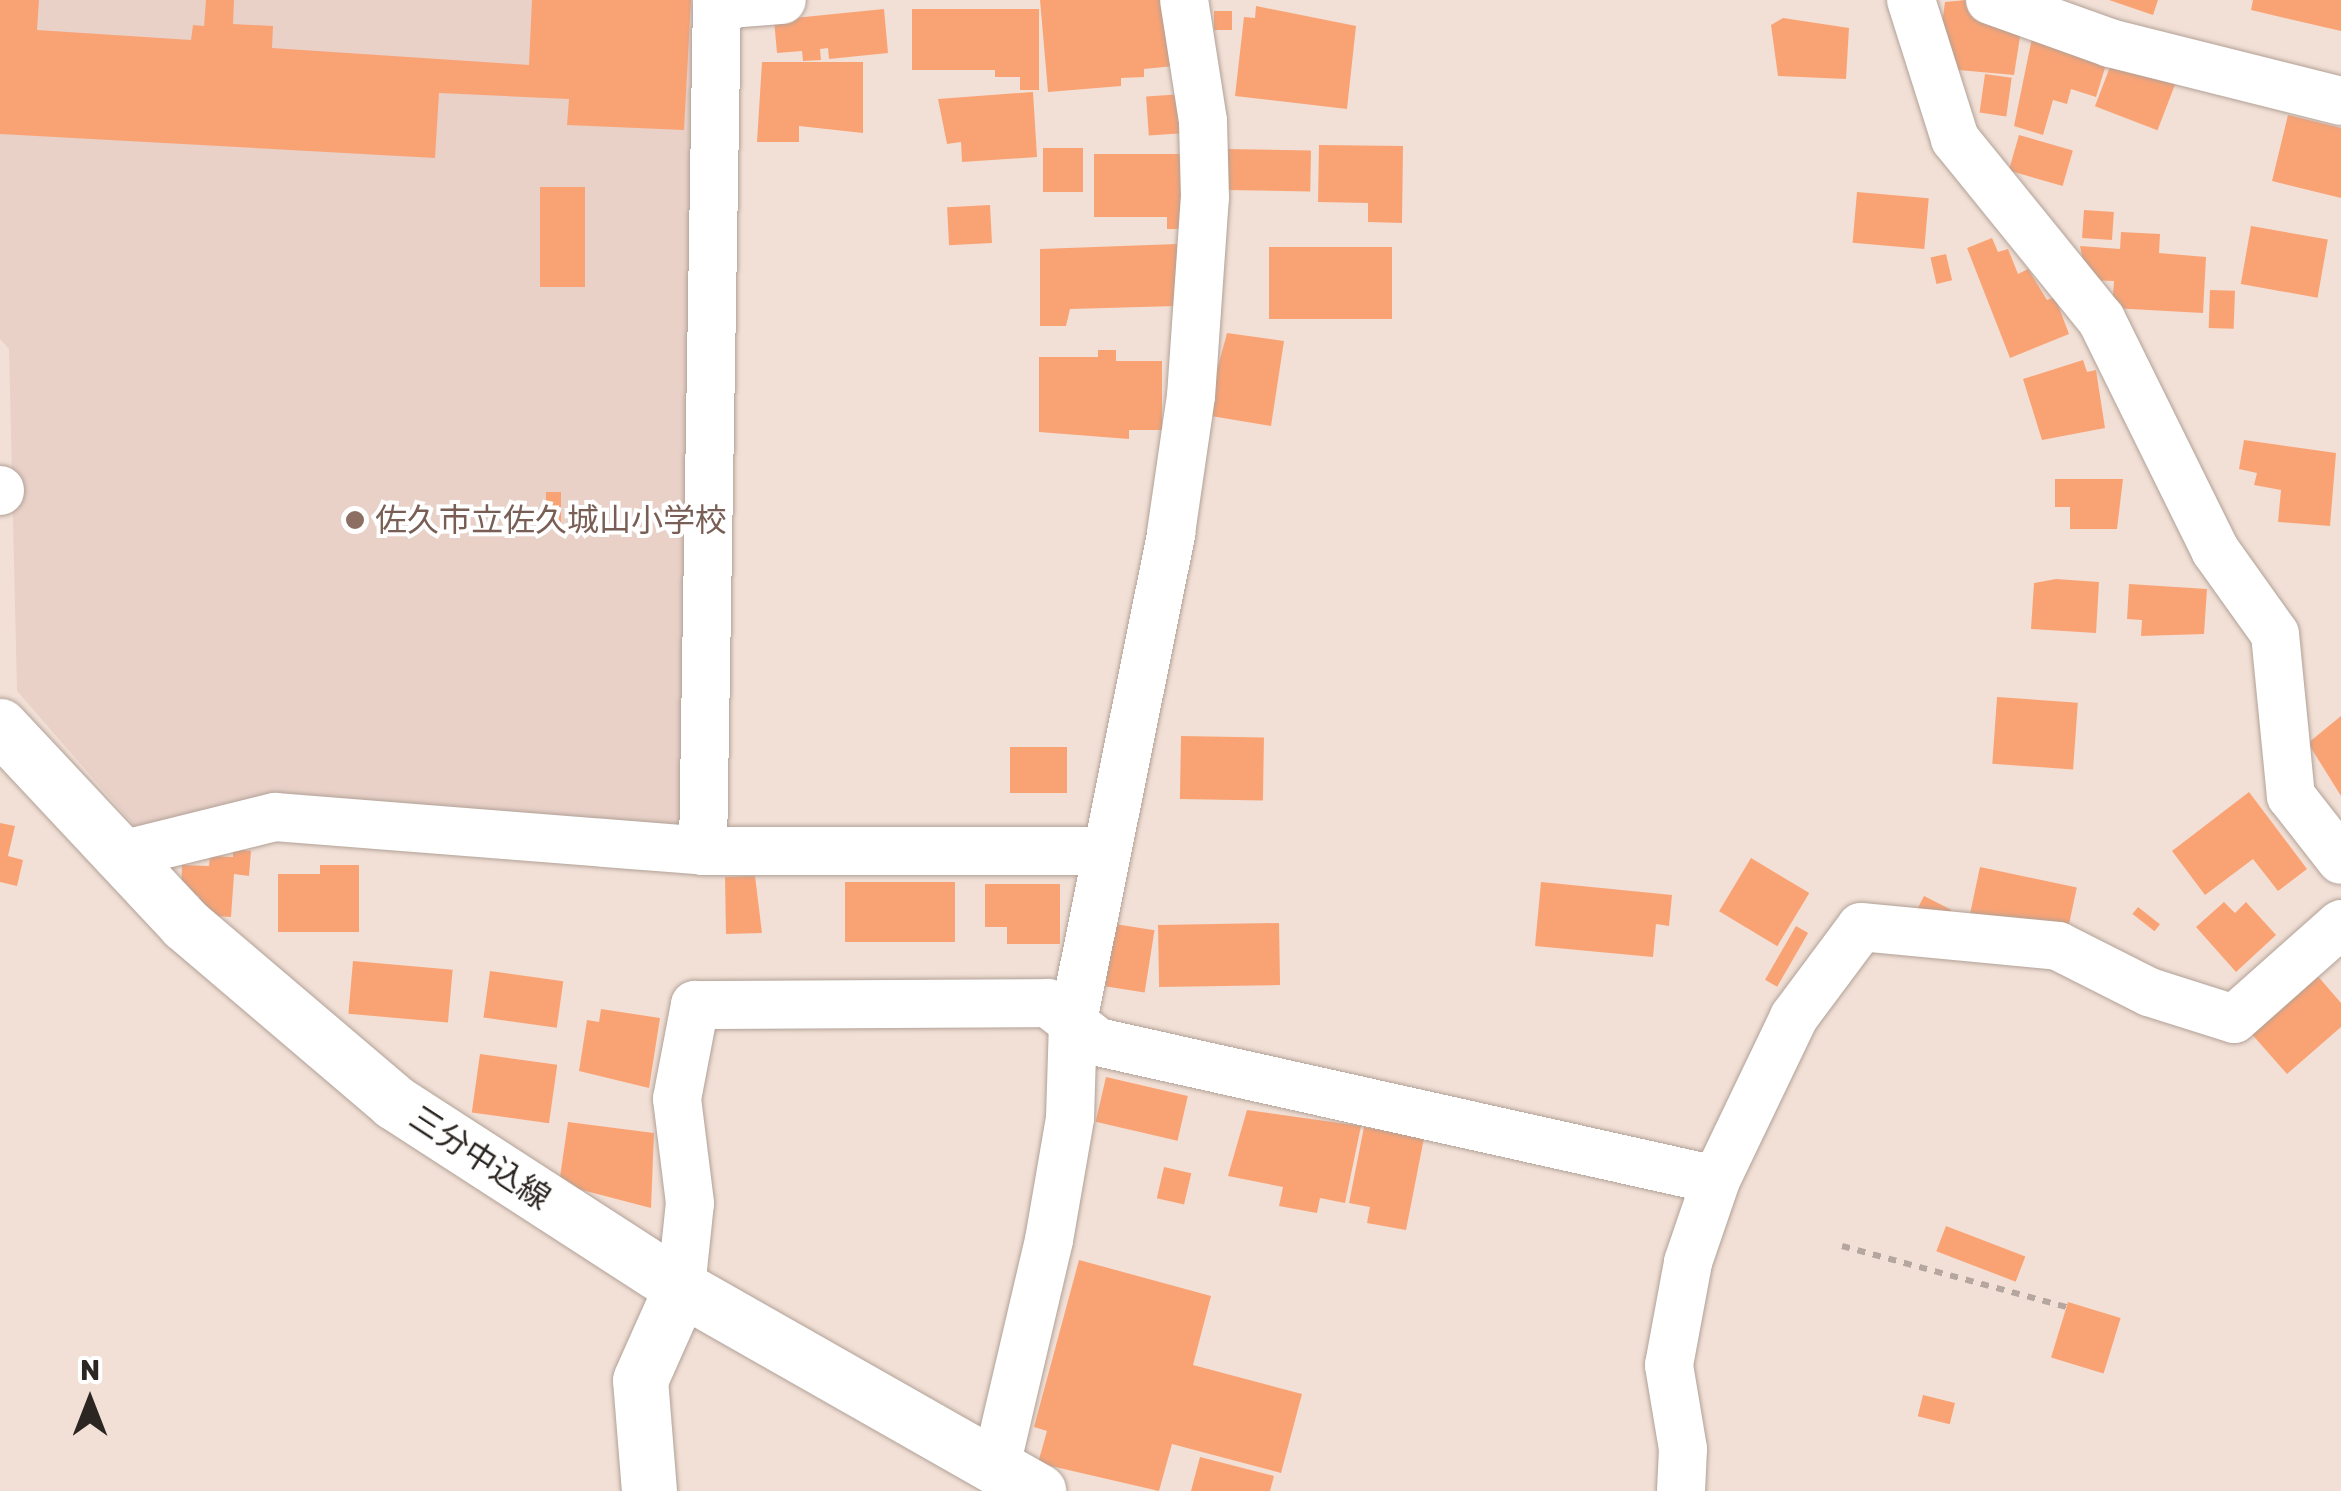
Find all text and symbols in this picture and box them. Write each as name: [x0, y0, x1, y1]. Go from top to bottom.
place label: 佐久市立佐久城山小学校: [375, 501, 727, 539]
marker: 佐久市立佐久城山小学校: [344, 509, 366, 531]
street label: 三分中込線: [402, 1098, 558, 1218]
north arrow: [40, 1351, 140, 1451]
text: N: [80, 1354, 100, 1387]

